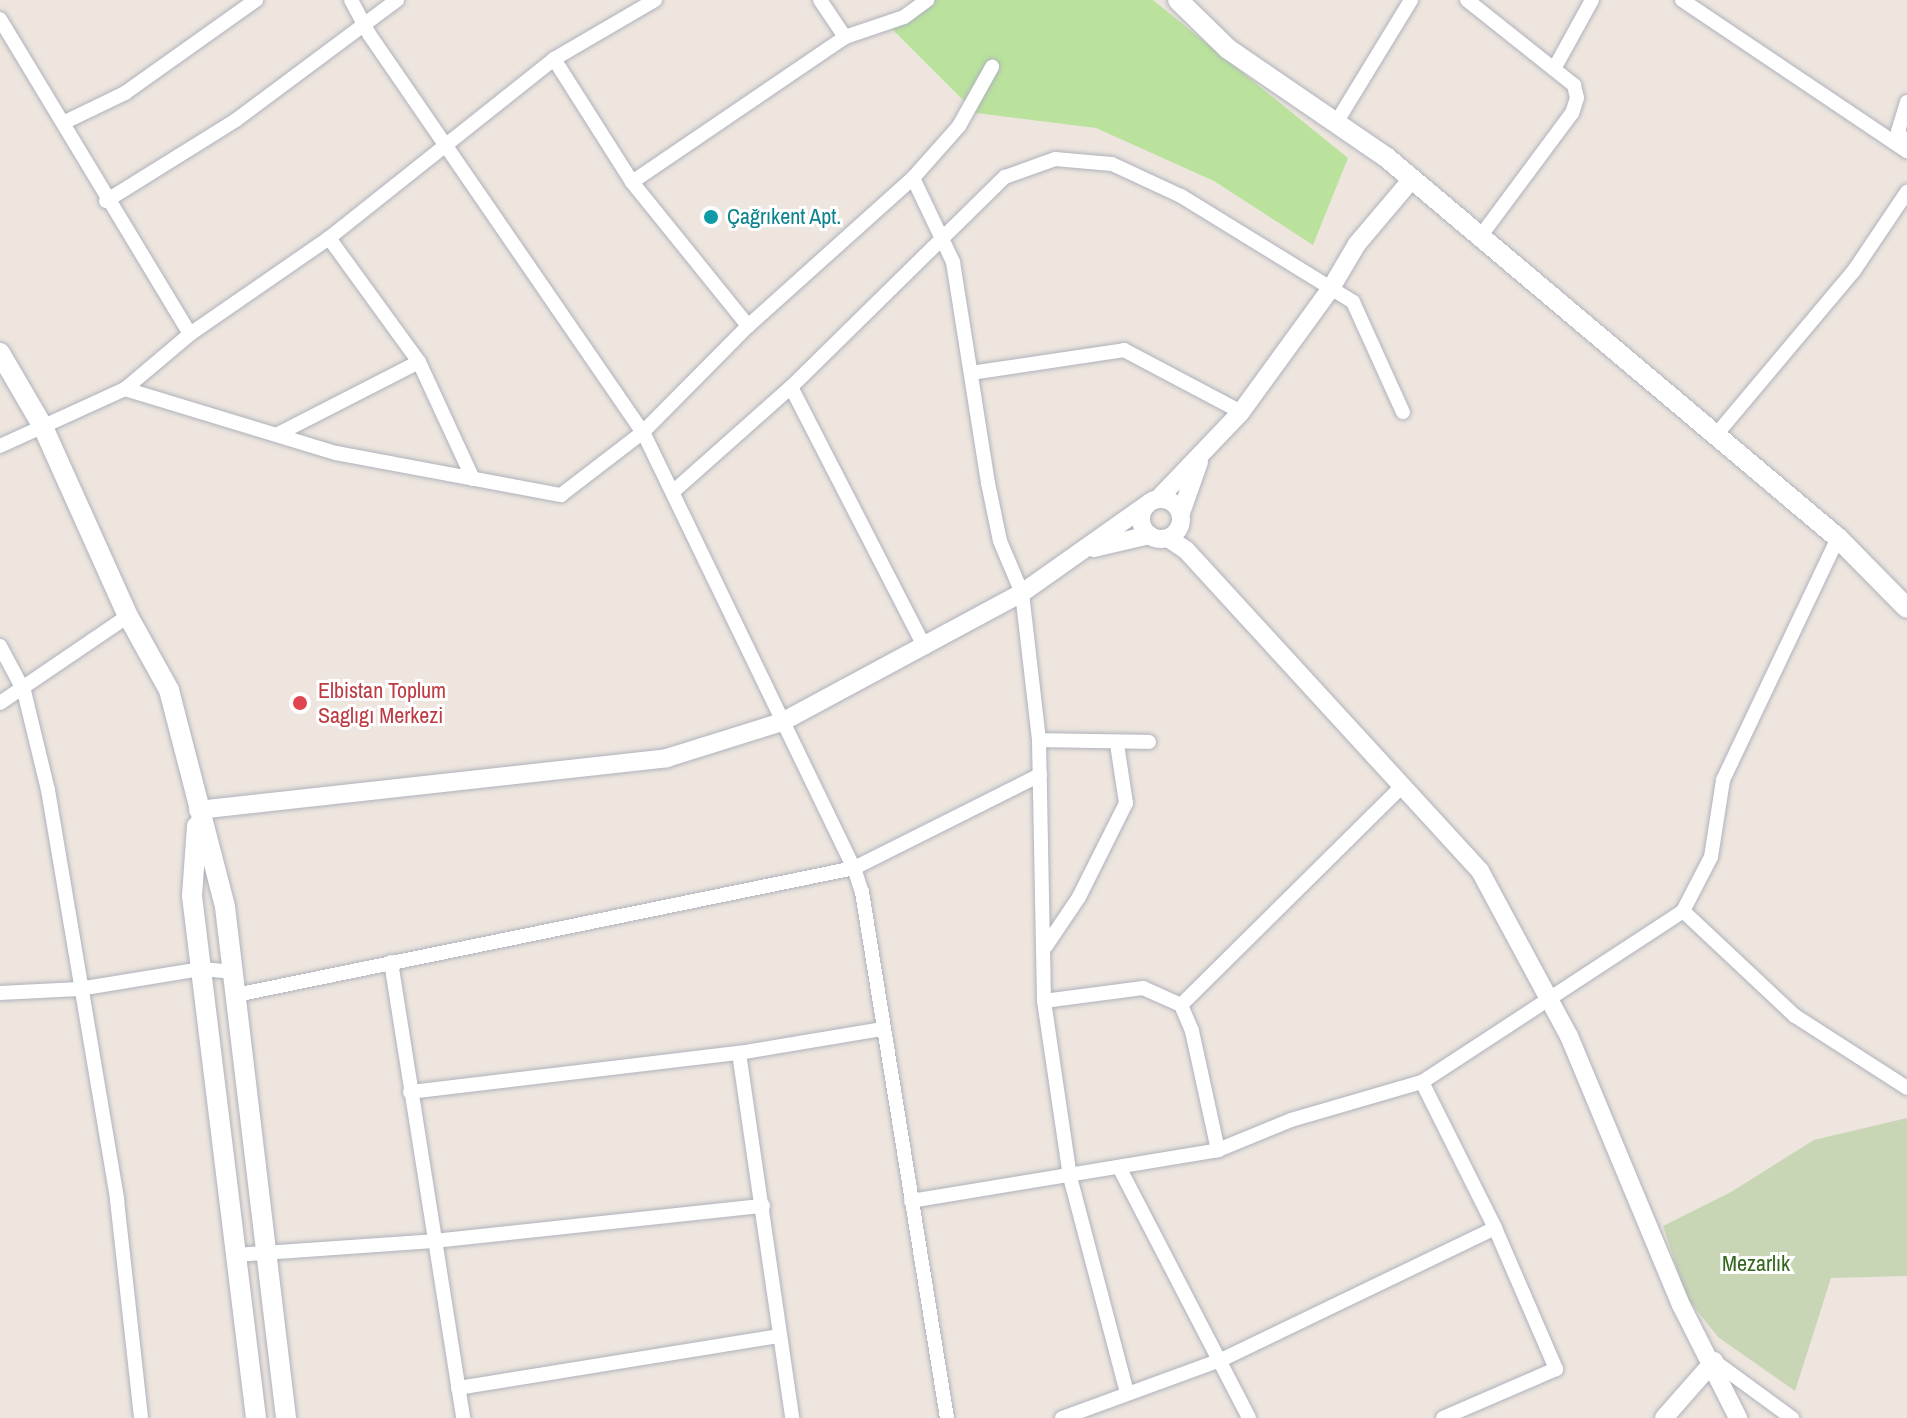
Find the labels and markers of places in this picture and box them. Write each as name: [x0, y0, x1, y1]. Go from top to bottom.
place label: Çağrıkent Apt.: [727, 204, 842, 230]
marker: Çağrıkent Apt.: [702, 208, 720, 226]
place label: Elbistan Toplum Saglıgı Merkezi: [318, 677, 446, 728]
marker: Elbistan Toplum Saglıgı Merkezi: [289, 692, 311, 714]

